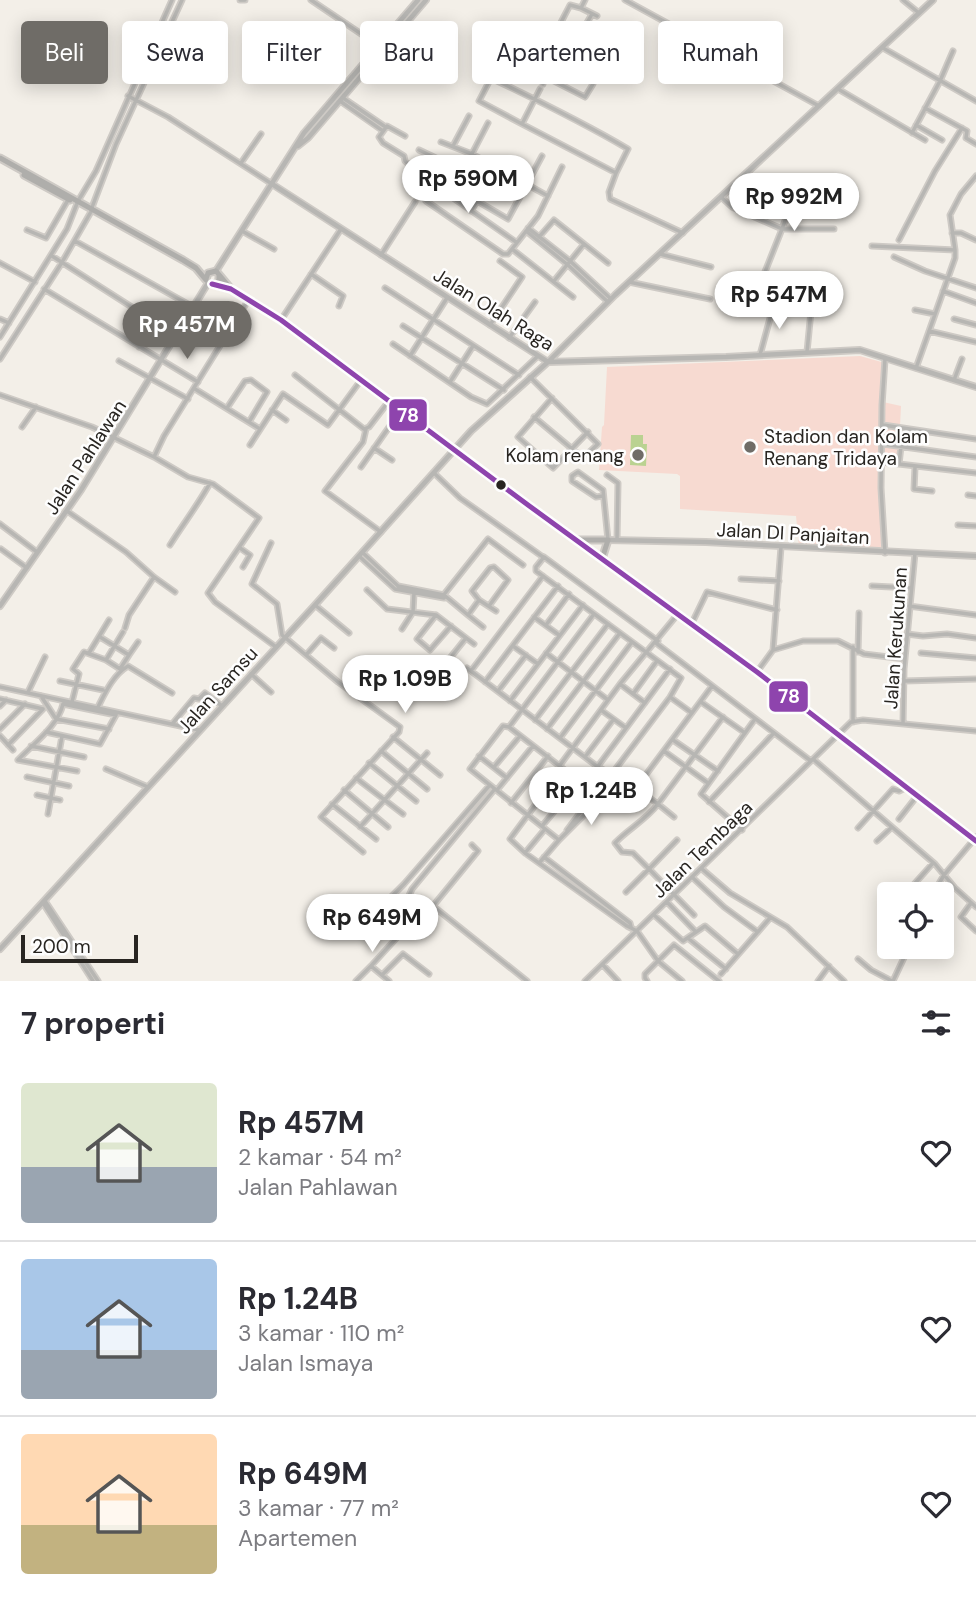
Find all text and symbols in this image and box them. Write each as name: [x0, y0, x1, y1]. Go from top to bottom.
chip: Beli: [21, 21, 108, 84]
chip: Sewa: [122, 21, 228, 84]
chip: Filter: [242, 21, 346, 84]
chip: Baru: [360, 21, 458, 84]
chip: Apartemen: [472, 21, 644, 84]
chip: Rumah: [658, 21, 783, 84]
pin: Rp 590M: [403, 156, 533, 215]
text: Rp 590M: [418, 163, 518, 193]
pin: Rp 992M: [729, 174, 859, 233]
text: Rp 992M: [745, 181, 843, 211]
street label: Jalan Olah Raga: [429, 262, 559, 357]
pin: Rp 547M: [714, 272, 844, 331]
text: Rp 547M: [731, 279, 827, 309]
pin: Rp 457M: [122, 302, 252, 361]
text: Rp 457M: [139, 309, 235, 339]
street label: Jalan Pahlawan: [39, 395, 132, 519]
line badge: 78: [388, 398, 428, 432]
text: 78: [397, 403, 419, 428]
place label: Stadion dan Kolam Renang Tridaya: [764, 424, 928, 471]
marker: Stadion dan Kolam Renang Tridaya: [742, 439, 758, 455]
place label: Kolam renang: [505, 443, 624, 468]
marker: Kolam renang: [630, 447, 646, 463]
unlabelled marker: [494, 478, 508, 492]
street label: Jalan DI Panjaitan: [716, 517, 870, 550]
street label: Jalan Kerukunan: [878, 566, 913, 710]
street label: Jalan Samsu: [172, 641, 263, 739]
pin: Rp 1.09B: [333, 656, 477, 715]
text: Rp 1.09B: [358, 663, 452, 693]
line badge: 78: [768, 680, 809, 713]
text: 78: [778, 684, 800, 709]
pin: Rp 1.24B: [519, 768, 663, 827]
text: Rp 1.24B: [545, 775, 637, 805]
street label: Jalan Tembaga: [647, 795, 758, 904]
map controls: [877, 882, 954, 959]
button: locate: [877, 882, 954, 959]
pin: Rp 649M: [307, 894, 437, 954]
text: Rp 649M: [322, 902, 422, 932]
scale bar: [21, 932, 138, 964]
text: 200 m: [32, 934, 91, 959]
text: 7 properti: [21, 1004, 165, 1043]
icon: filters: [917, 1004, 955, 1042]
text: Rp 457M: [238, 1103, 364, 1142]
icon: home: [77, 1111, 161, 1195]
icon: heart: [917, 1134, 955, 1172]
text: 2 kamar · 54 m²: [238, 1142, 402, 1172]
text: Jalan Pahlawan: [238, 1172, 398, 1202]
text: Rp 1.24B: [238, 1279, 358, 1318]
icon: home: [77, 1287, 161, 1371]
icon: heart: [917, 1310, 955, 1348]
text: 3 kamar · 110 m²: [238, 1318, 404, 1348]
text: Jalan Ismaya: [238, 1348, 373, 1378]
text: Rp 649M: [238, 1454, 368, 1493]
icon: home: [77, 1462, 161, 1546]
icon: heart: [917, 1485, 955, 1523]
text: 3 kamar · 77 m²: [238, 1493, 399, 1523]
text: Apartemen: [238, 1523, 357, 1553]

